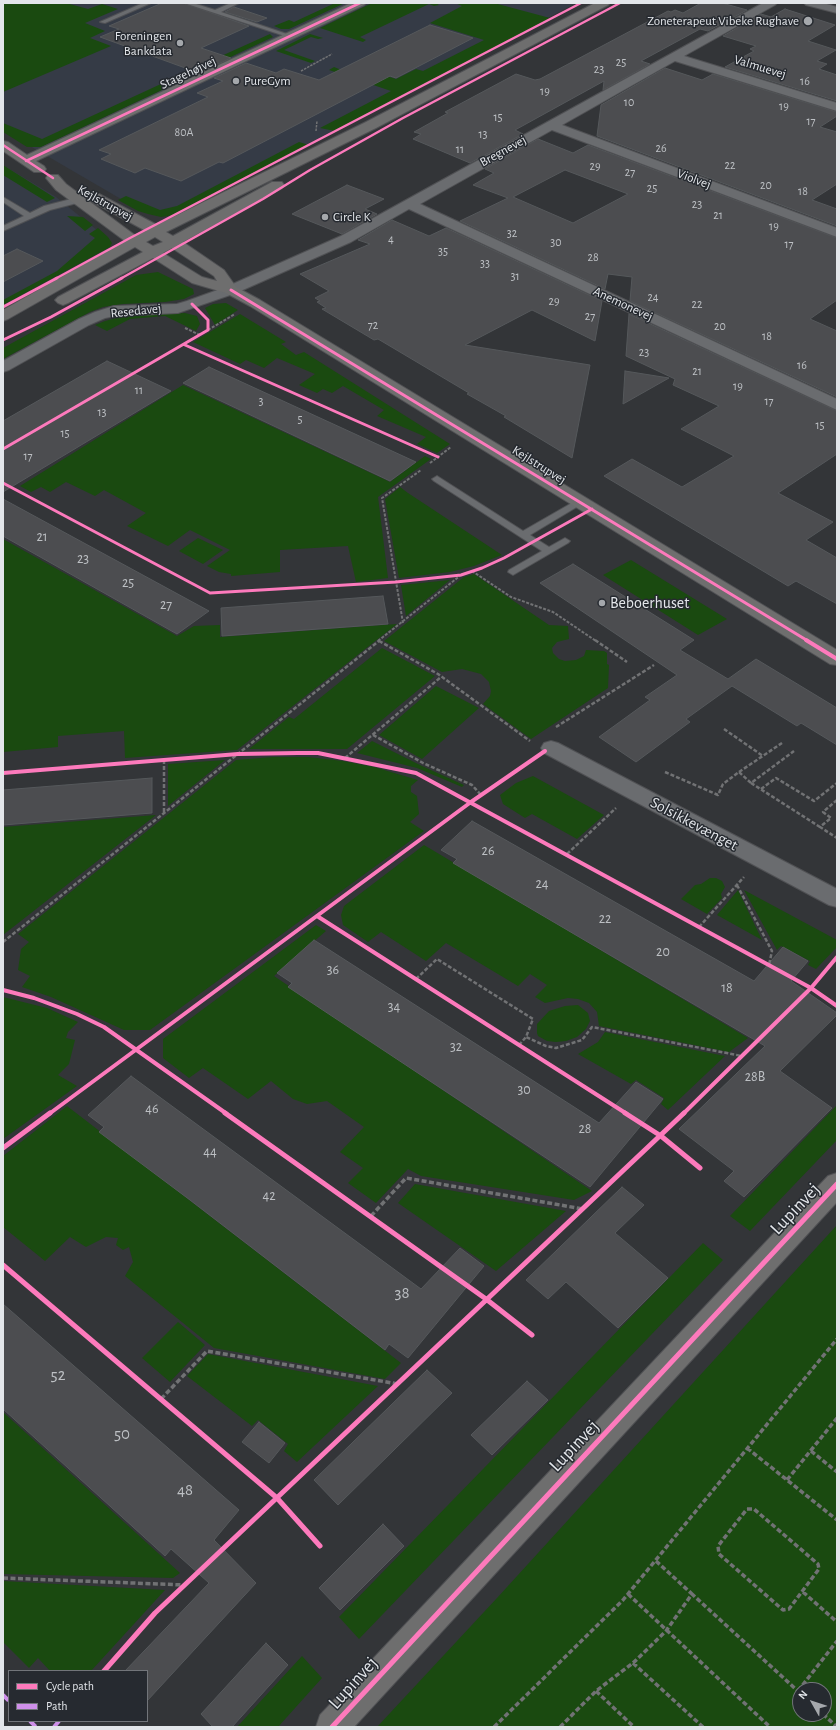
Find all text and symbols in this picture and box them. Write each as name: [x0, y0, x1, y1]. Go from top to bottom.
place label: Zoneterapeut Vibeke Rughave: [647, 13, 799, 29]
marker: Zoneterapeut Vibeke Rughave: [802, 15, 814, 27]
place label: Foreningen Bankdata: [115, 28, 172, 59]
marker: Foreningen Bankdata: [175, 38, 185, 48]
street label: Valmuevej: [732, 52, 788, 82]
street label: Stagehøjvej: [158, 53, 218, 93]
house number: 25: [616, 55, 626, 69]
house number: 23: [594, 62, 604, 76]
place label: PureGym: [244, 73, 291, 89]
house number: 16: [800, 74, 810, 88]
marker: PureGym: [231, 76, 241, 86]
house number: 19: [540, 84, 550, 98]
house number: 10: [624, 95, 634, 109]
house number: 19: [779, 99, 789, 113]
house number: 15: [493, 110, 503, 124]
house number: 17: [806, 114, 816, 128]
house number: 80A: [175, 125, 193, 139]
house number: 13: [478, 127, 488, 141]
street label: Bregnevej: [477, 132, 529, 170]
house number: 26: [655, 141, 667, 155]
house number: 11: [456, 142, 464, 156]
house number: 22: [725, 158, 735, 172]
house number: 29: [589, 159, 601, 173]
house number: 27: [625, 165, 635, 179]
street label: Violvej: [675, 165, 713, 193]
house number: 20: [760, 178, 772, 192]
house number: 25: [647, 181, 657, 195]
street label: Kejlstrupvej: [75, 182, 135, 224]
house number: 18: [798, 184, 808, 198]
house number: 23: [692, 197, 702, 211]
house number: 21: [713, 208, 723, 222]
place label: Circle K: [333, 209, 371, 225]
marker: Circle K: [320, 212, 330, 222]
house number: 19: [769, 219, 779, 233]
house number: 32: [507, 226, 517, 240]
house number: 4: [388, 232, 394, 246]
house number: 30: [550, 235, 562, 249]
house number: 17: [784, 237, 794, 251]
house number: 35: [438, 244, 448, 258]
house number: 28: [587, 250, 599, 264]
house number: 33: [480, 256, 490, 270]
house number: 31: [510, 269, 520, 283]
street label: Anemonevej: [591, 283, 655, 325]
house number: 24: [647, 290, 659, 304]
house number: 29: [548, 294, 560, 308]
house number: 22: [692, 297, 702, 311]
street label: Resedavej: [110, 301, 162, 321]
house number: 27: [585, 309, 595, 323]
house number: 72: [368, 318, 378, 332]
house number: 20: [714, 319, 726, 333]
house number: 18: [762, 329, 772, 343]
house number: 23: [639, 345, 649, 359]
house number: 16: [797, 358, 807, 372]
house number: 21: [692, 364, 702, 378]
house number: 19: [733, 379, 743, 393]
house number: 11: [135, 383, 143, 397]
house number: 3: [259, 394, 263, 408]
house number: 17: [764, 394, 774, 408]
house number: 13: [97, 405, 107, 419]
house number: 5: [297, 412, 303, 426]
house number: 15: [815, 418, 825, 432]
house number: 15: [60, 426, 70, 440]
street label: Kejlstrupvej: [509, 442, 569, 488]
house number: 17: [23, 449, 33, 463]
house number: 21: [36, 529, 48, 545]
house number: 23: [77, 551, 89, 567]
house number: 25: [122, 575, 134, 591]
place label: Beboerhuset: [610, 593, 689, 613]
house number: 27: [160, 597, 172, 613]
marker: Beboerhuset: [597, 598, 607, 608]
street label: Solsikkevænget: [647, 793, 741, 855]
house number: 26: [482, 843, 494, 859]
house number: 24: [535, 876, 549, 892]
house number: 22: [599, 911, 611, 927]
house number: 20: [656, 944, 670, 960]
house number: 36: [327, 962, 339, 978]
house number: 18: [721, 980, 733, 996]
house number: 34: [388, 999, 400, 1015]
house number: 32: [450, 1039, 462, 1055]
house number: 28B: [745, 1069, 765, 1085]
house number: 30: [517, 1082, 531, 1098]
house number: 46: [145, 1101, 159, 1117]
house number: 28: [578, 1121, 592, 1137]
house number: 44: [203, 1144, 217, 1160]
street label: Lupinvej: [765, 1178, 825, 1240]
house number: 42: [262, 1188, 276, 1204]
house number: 38: [394, 1283, 410, 1303]
house number: 52: [51, 1365, 65, 1385]
street label: Lupinvej: [544, 1415, 604, 1477]
house number: 50: [114, 1424, 130, 1444]
house number: 48: [177, 1480, 193, 1500]
street label: Lupinvej: [324, 1652, 382, 1714]
legend: [8, 1670, 148, 1722]
text: Cycle path: [46, 1680, 94, 1692]
north arrow: [792, 1682, 832, 1722]
text: N: [796, 1688, 810, 1701]
text: Path: [46, 1700, 68, 1712]

